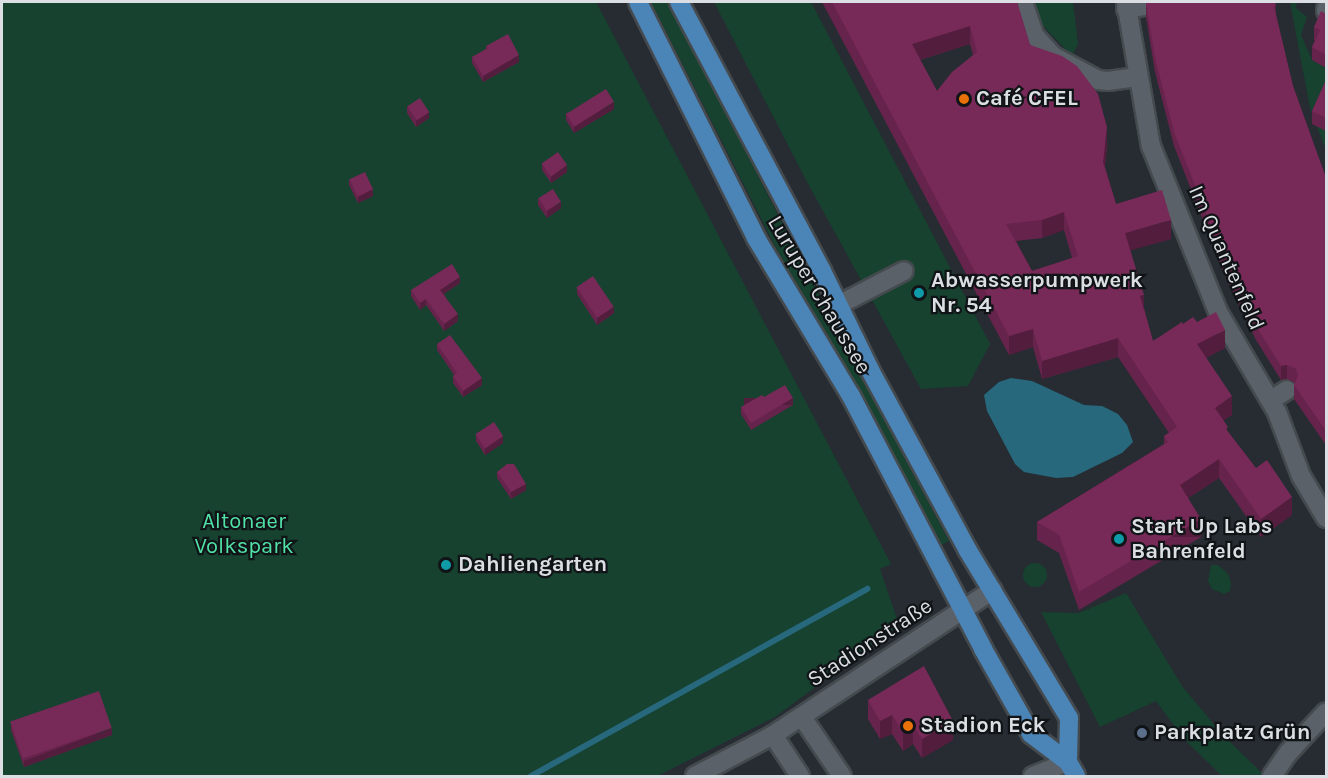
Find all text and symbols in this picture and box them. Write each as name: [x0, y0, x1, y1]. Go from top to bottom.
place label: Café CFEL: [976, 86, 1078, 112]
marker: Café CFEL: [957, 92, 971, 106]
street label: Im Quantenfeld: [1182, 181, 1270, 335]
street label: Luruper Chaussee: [761, 211, 877, 379]
place label: Abwasserpumpwerk Nr. 54: [931, 267, 1143, 318]
marker: Abwasserpumpwerk Nr. 54: [912, 286, 926, 300]
park label: Altonaer Volkspark: [194, 508, 294, 560]
place label: Start Up Labs Bahrenfeld: [1131, 513, 1272, 564]
marker: Start Up Labs Bahrenfeld: [1112, 532, 1126, 546]
place label: Dahliengarten: [458, 552, 607, 578]
marker: Dahliengarten: [439, 558, 453, 572]
street label: Stadionstraße: [803, 593, 937, 693]
place label: Stadion Eck: [920, 713, 1046, 739]
marker: Stadion Eck: [901, 719, 915, 733]
place label: Parkplatz Grün: [1154, 720, 1310, 746]
marker: Parkplatz Grün: [1135, 726, 1149, 740]

